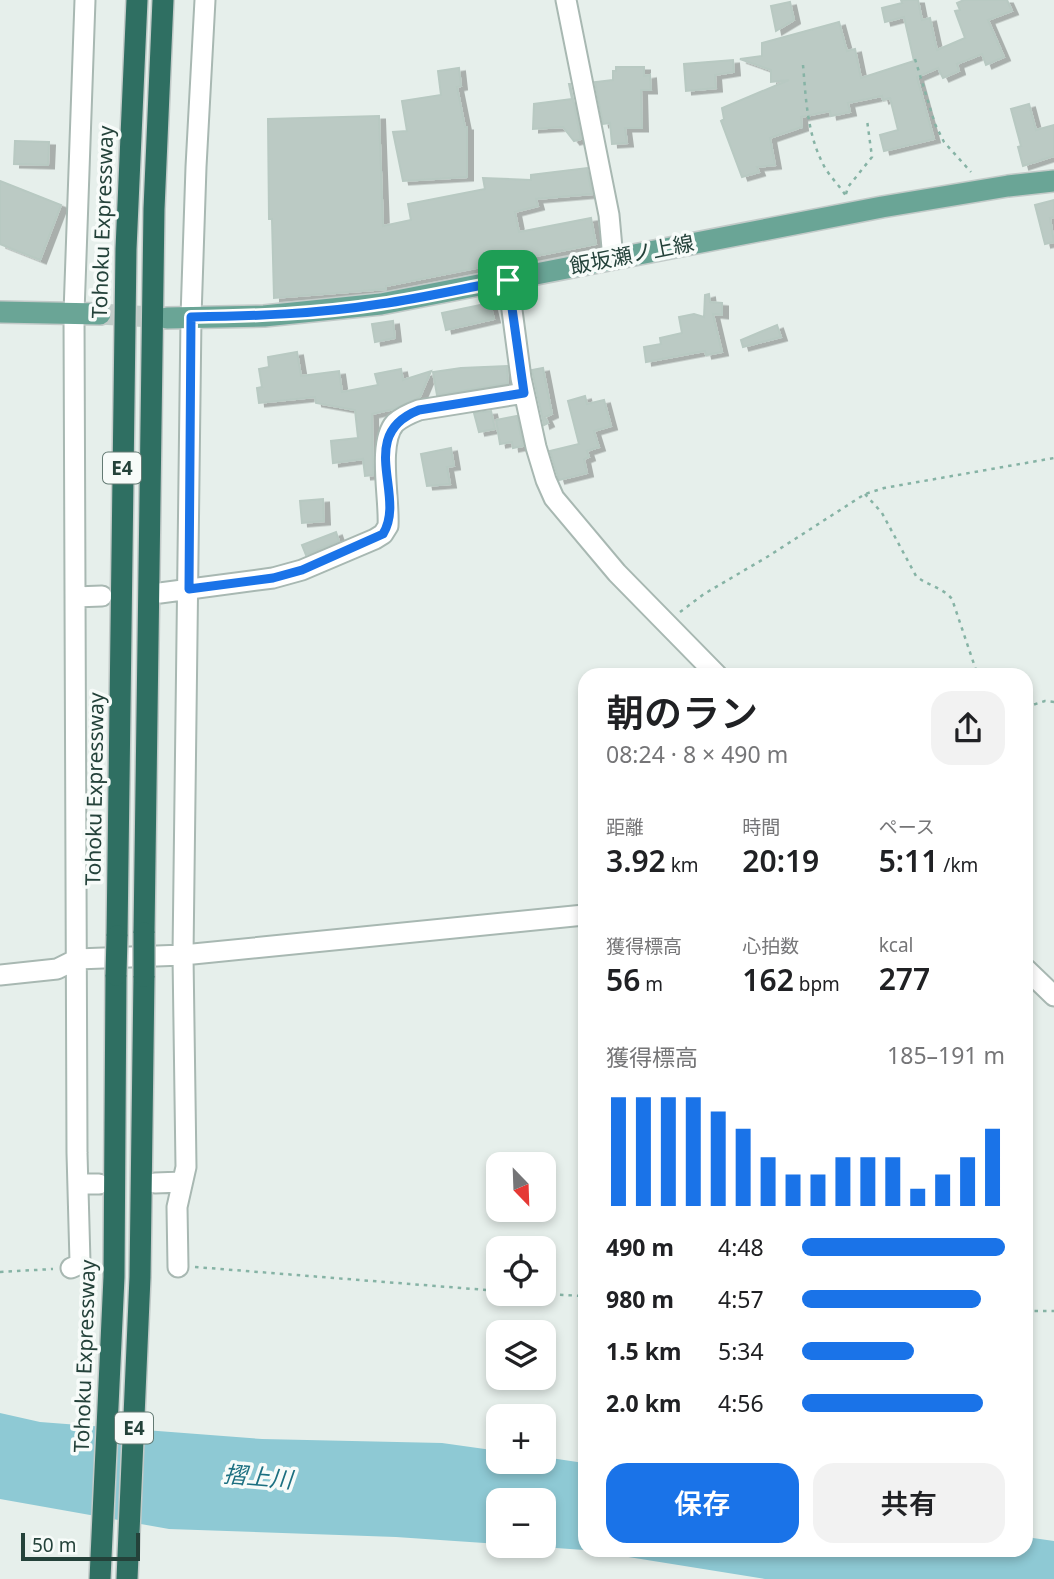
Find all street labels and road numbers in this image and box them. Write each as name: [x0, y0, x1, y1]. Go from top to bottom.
street label: Tohoku Expressway: [85, 125, 119, 319]
street label: 飯坂瀬ノ上線: [567, 228, 696, 280]
road number: E4: [103, 453, 141, 484]
street label: Tohoku Expressway: [78, 692, 110, 886]
street label: Tohoku Expressway: [67, 1259, 101, 1453]
road number: E4: [115, 1412, 153, 1444]

